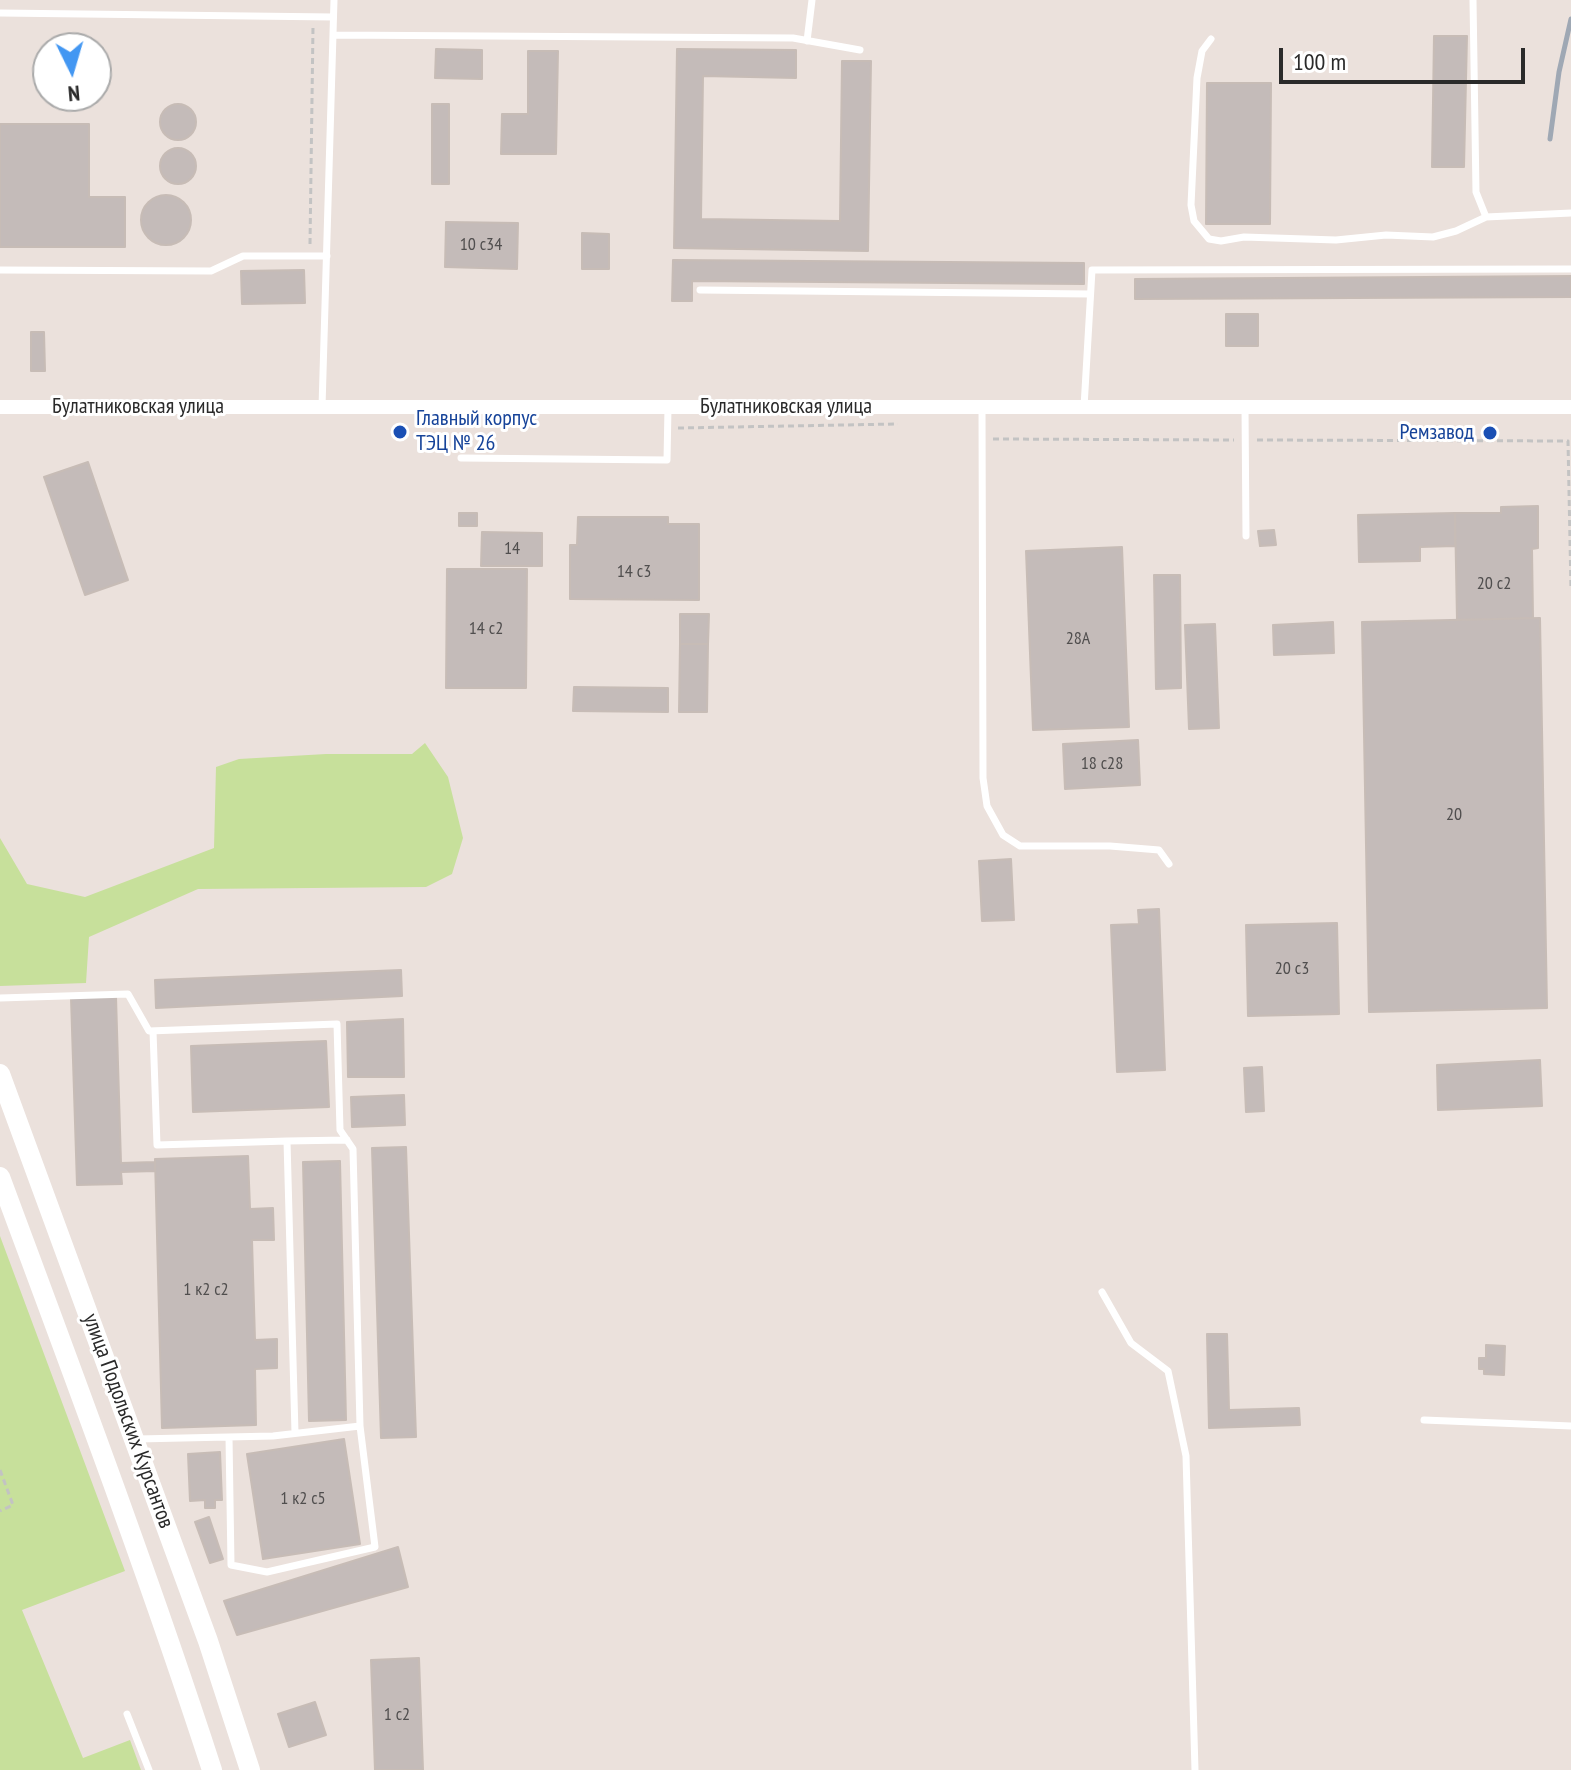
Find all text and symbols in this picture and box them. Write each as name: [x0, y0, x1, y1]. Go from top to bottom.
north arrow: [32, 32, 112, 112]
scale bar: [1283, 32, 1529, 82]
text: 100 m: [1293, 46, 1346, 77]
text: N: [67, 79, 81, 108]
house number: 10 с34: [460, 234, 502, 256]
street label: Булатниковская улица: [52, 394, 224, 420]
street label: Булатниковская улица: [700, 394, 872, 420]
place label: Главный корпус ТЭЦ № 26: [416, 406, 537, 458]
place label: Ремзавод: [1400, 420, 1474, 446]
marker: Главный корпус ТЭЦ № 26: [391, 423, 409, 441]
marker: Ремзавод: [1481, 424, 1499, 442]
house number: 14: [504, 538, 520, 560]
house number: 14 с3: [617, 561, 651, 583]
house number: 20 с2: [1477, 573, 1511, 595]
house number: 14 с2: [469, 618, 503, 640]
house number: 28А: [1066, 628, 1090, 650]
house number: 18 с28: [1081, 753, 1123, 775]
house number: 20: [1446, 804, 1462, 826]
house number: 20 с3: [1275, 958, 1309, 980]
house number: 1 к2 с2: [183, 1279, 229, 1301]
street label: улица Подольских Курсантов: [77, 1310, 179, 1532]
house number: 1 к2 с5: [280, 1488, 326, 1510]
house number: 1 с2: [384, 1704, 410, 1726]

